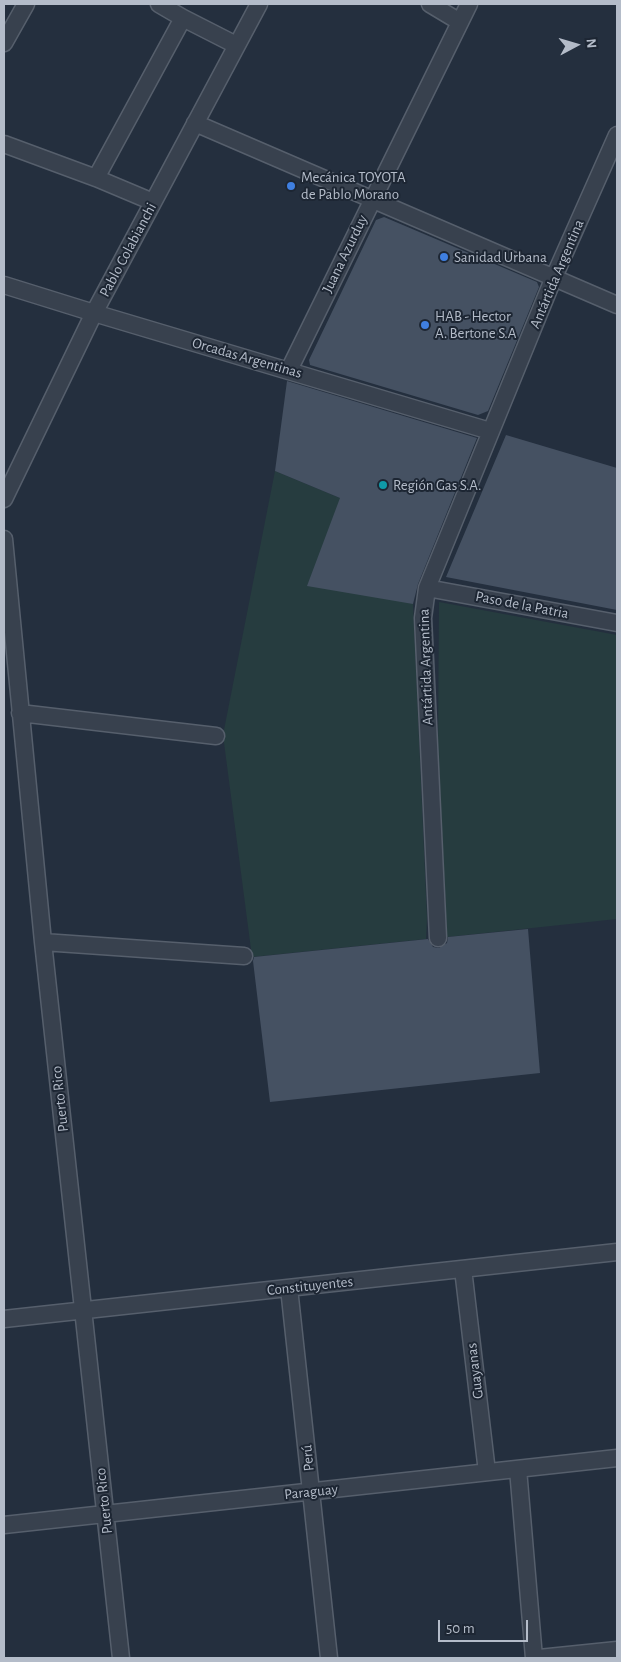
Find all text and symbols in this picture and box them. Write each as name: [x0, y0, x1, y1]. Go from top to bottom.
north arrow: [551, 20, 601, 70]
text: N: [583, 38, 598, 49]
place label: Mecánica TOYOTA de Pablo Morano: [301, 168, 406, 203]
marker: Mecánica TOYOTA de Pablo Morano: [285, 180, 297, 192]
street label: Pablo Colabianchi: [96, 200, 160, 300]
street label: Juana Azurduy: [318, 212, 372, 296]
street label: Antártida Argentina: [526, 217, 588, 331]
place label: Sanidad Urbana: [454, 248, 547, 266]
marker: Sanidad Urbana: [438, 251, 450, 263]
place label: HAB - Hector A. Bertone S.A: [435, 307, 516, 342]
marker: HAB - Hector A. Bertone S.A: [419, 319, 431, 331]
street label: Orcadas Argentinas: [190, 334, 304, 382]
place label: Región Gas S.A.: [393, 476, 481, 494]
marker: Región Gas S.A.: [377, 479, 389, 491]
street label: Paso de la Patria: [474, 587, 570, 623]
street label: Antártida Argentina: [415, 608, 437, 726]
street label: Puerto Rico: [48, 1065, 72, 1133]
street label: Constituyentes: [266, 1273, 354, 1299]
street label: Guayanas: [463, 1342, 487, 1400]
street label: Perú: [298, 1444, 318, 1472]
street label: Puerto Rico: [92, 1467, 116, 1535]
street label: Paraguay: [283, 1480, 339, 1504]
scale bar: [441, 1610, 531, 1642]
text: 50 m: [446, 1621, 475, 1636]

